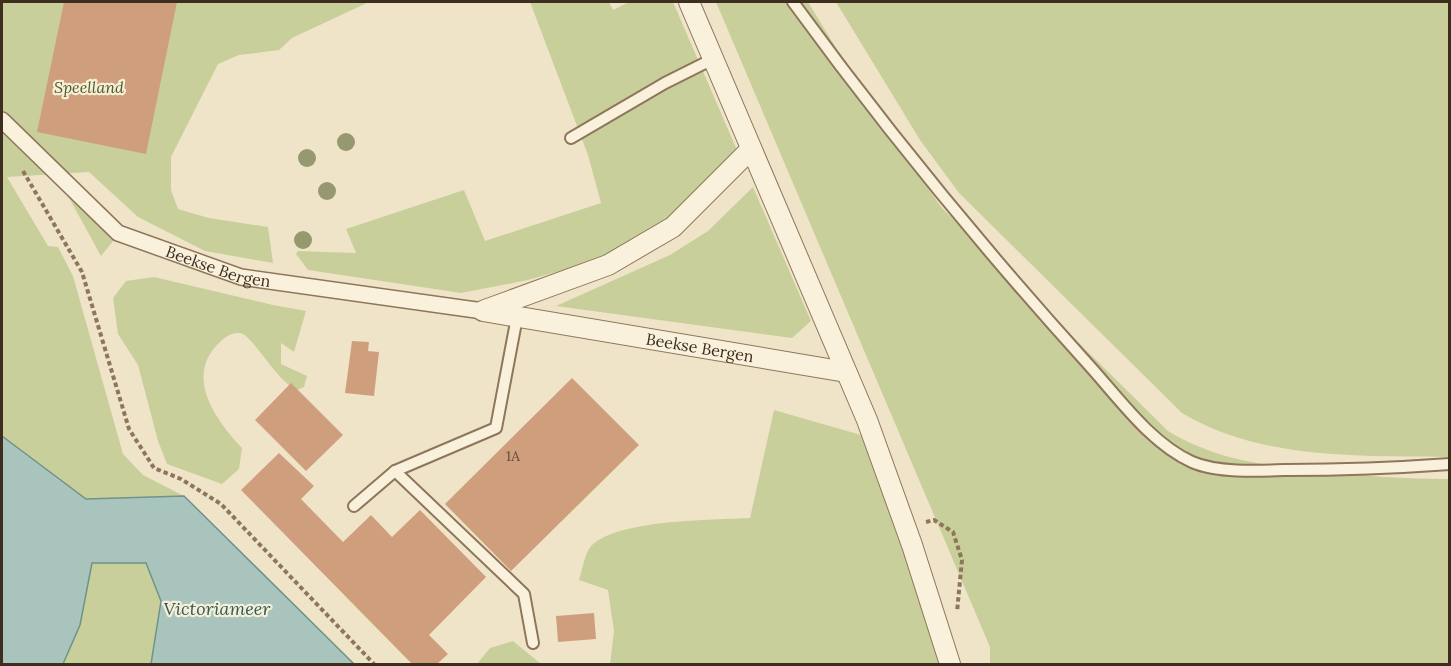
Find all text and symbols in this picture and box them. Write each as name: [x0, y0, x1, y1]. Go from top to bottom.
park label: Speelland: [54, 77, 124, 97]
street label: Beekse Bergen: [163, 241, 272, 291]
street label: Beekse Bergen: [645, 329, 756, 366]
house number: 1A: [506, 447, 520, 465]
water label: Victoriameer: [163, 597, 271, 620]

